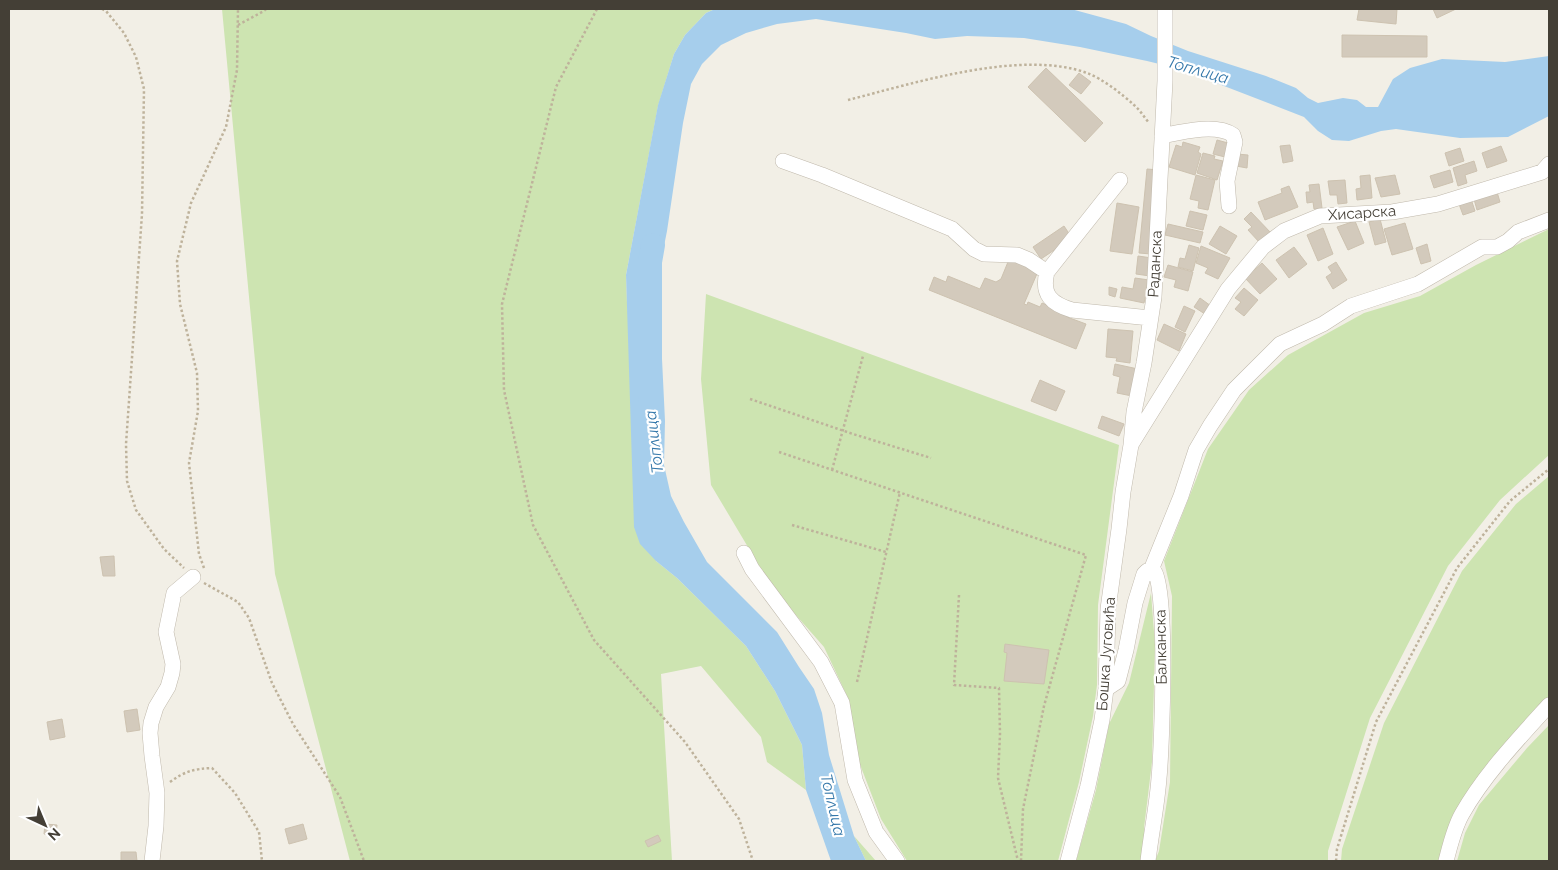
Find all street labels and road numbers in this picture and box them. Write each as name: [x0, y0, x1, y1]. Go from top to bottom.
street label: Хисарска: [1327, 202, 1397, 224]
street label: Раданска: [1144, 230, 1166, 298]
street label: Бошка Југовића: [1093, 596, 1119, 712]
street label: Балканска: [1151, 609, 1171, 685]

